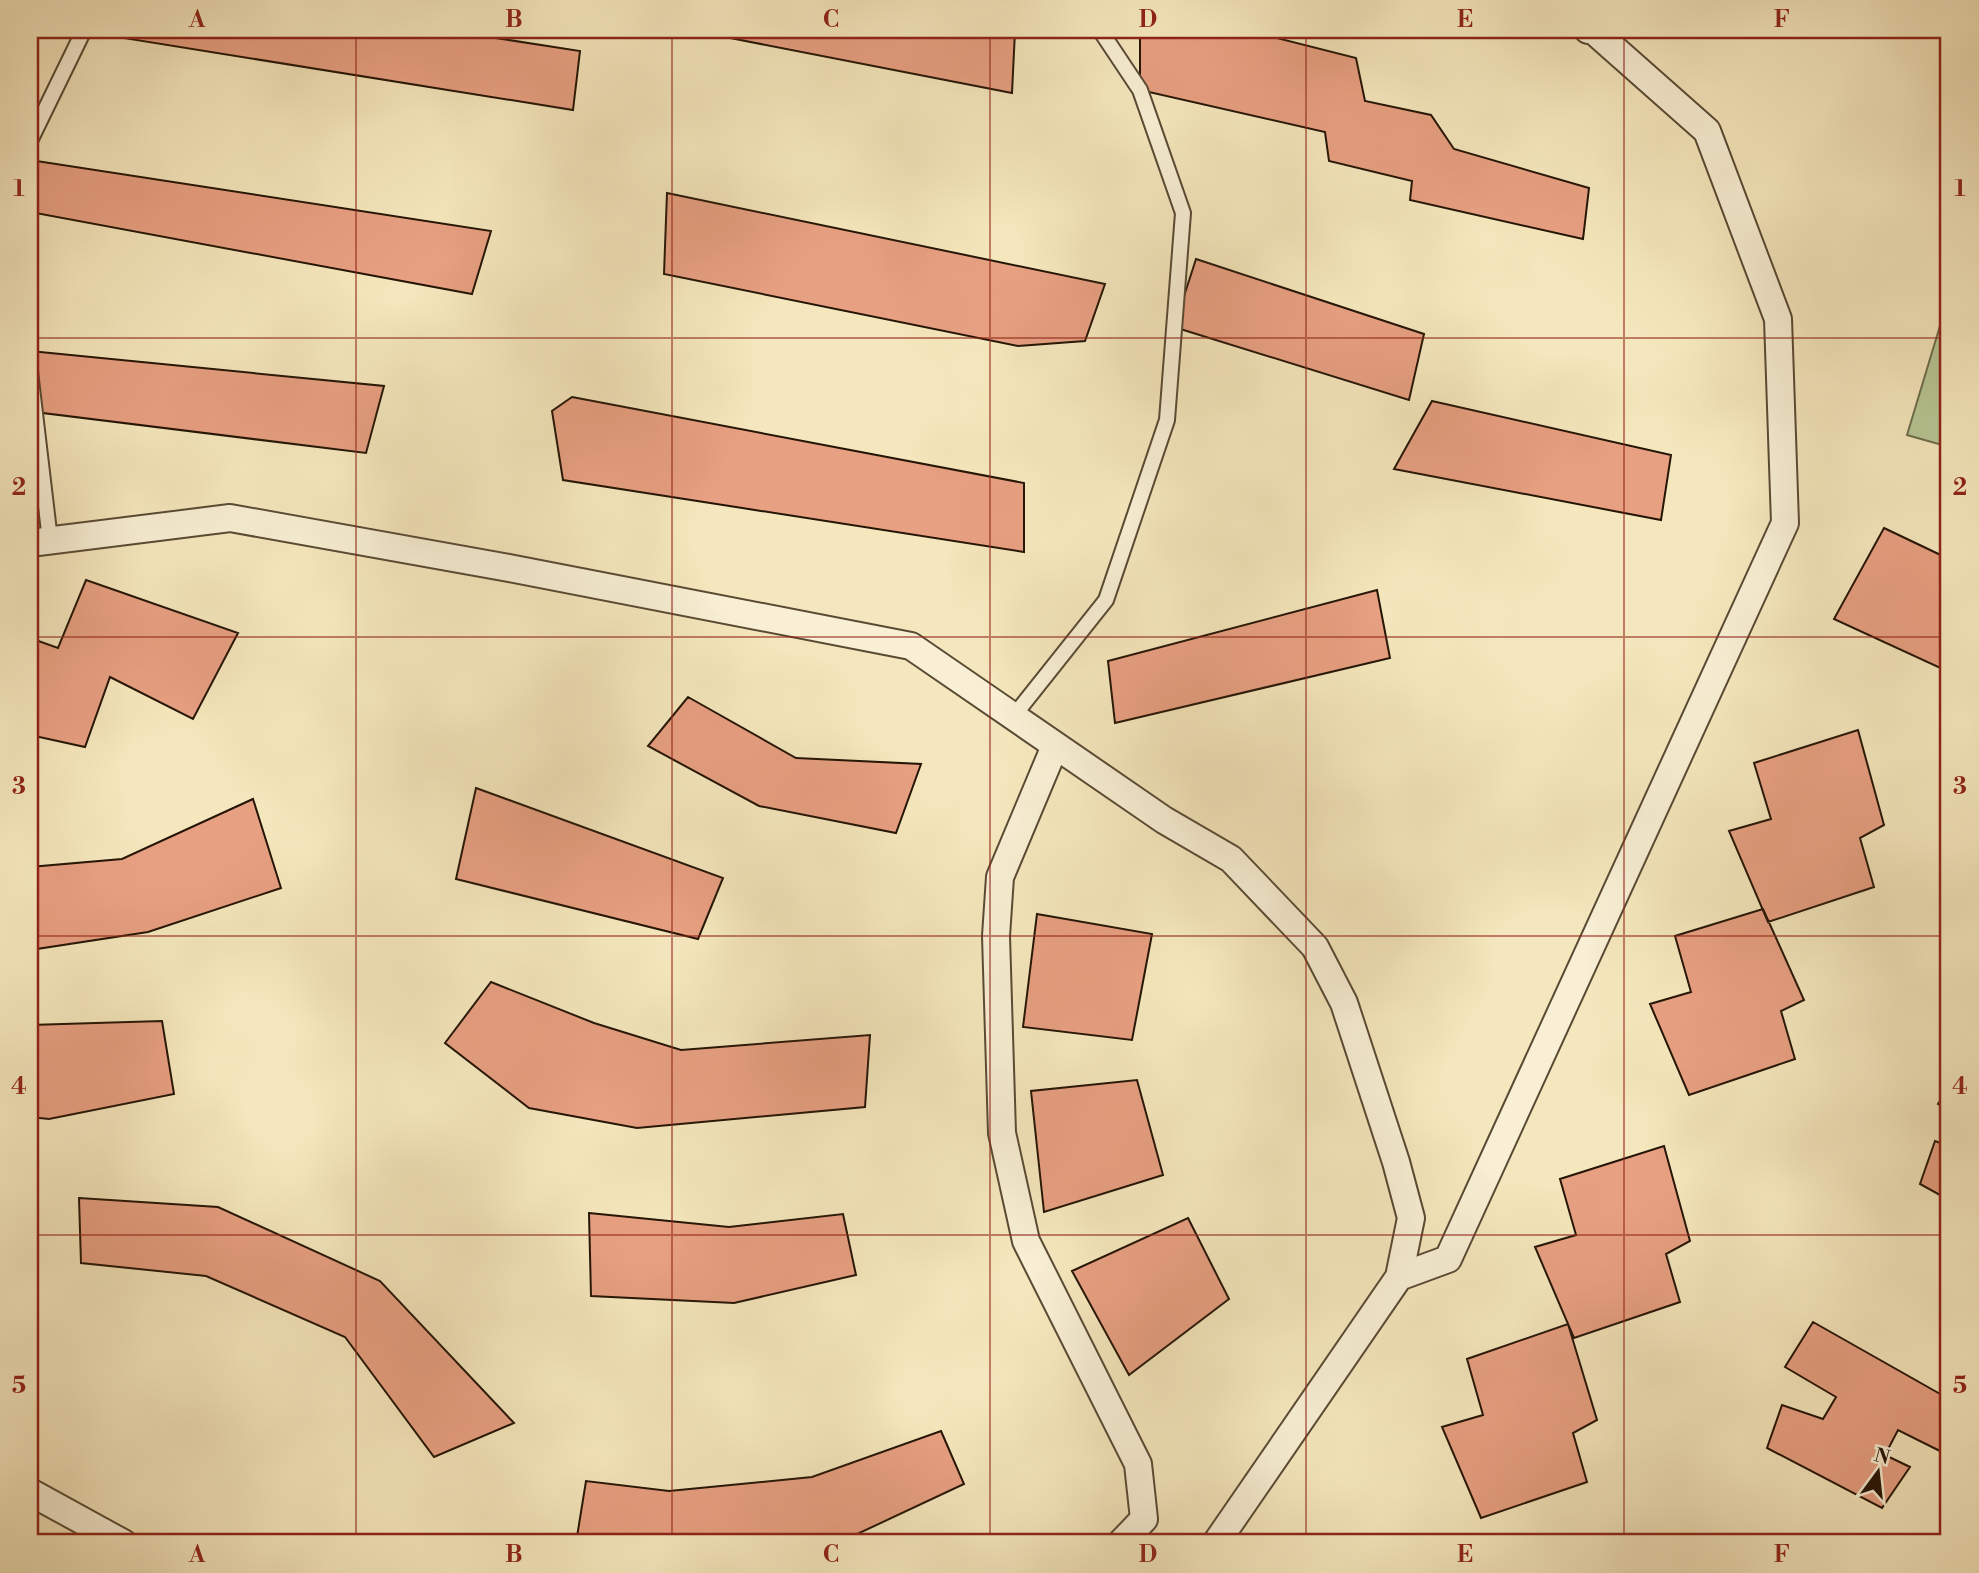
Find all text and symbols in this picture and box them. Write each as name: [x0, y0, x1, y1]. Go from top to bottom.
text: A: [188, 6, 206, 34]
text: B: [505, 6, 523, 34]
text: C: [823, 6, 839, 34]
text: D: [1139, 6, 1157, 34]
text: E: [1457, 6, 1473, 34]
text: F: [1774, 6, 1790, 34]
text: 1: [13, 175, 25, 203]
text: 1: [1954, 175, 1966, 203]
text: 2: [12, 474, 26, 502]
text: 2: [1953, 474, 1967, 502]
text: 3: [12, 773, 26, 801]
text: 3: [1953, 773, 1967, 801]
text: 4: [11, 1073, 27, 1101]
text: 4: [1952, 1073, 1968, 1101]
text: 5: [12, 1372, 26, 1400]
text: 5: [1953, 1372, 1967, 1400]
north arrow: [1842, 1436, 1912, 1506]
text: N: [1872, 1443, 1893, 1470]
text: A: [188, 1541, 206, 1569]
text: B: [505, 1541, 523, 1569]
text: C: [823, 1541, 839, 1569]
text: D: [1139, 1541, 1157, 1569]
text: E: [1457, 1541, 1473, 1569]
text: F: [1774, 1541, 1790, 1569]

